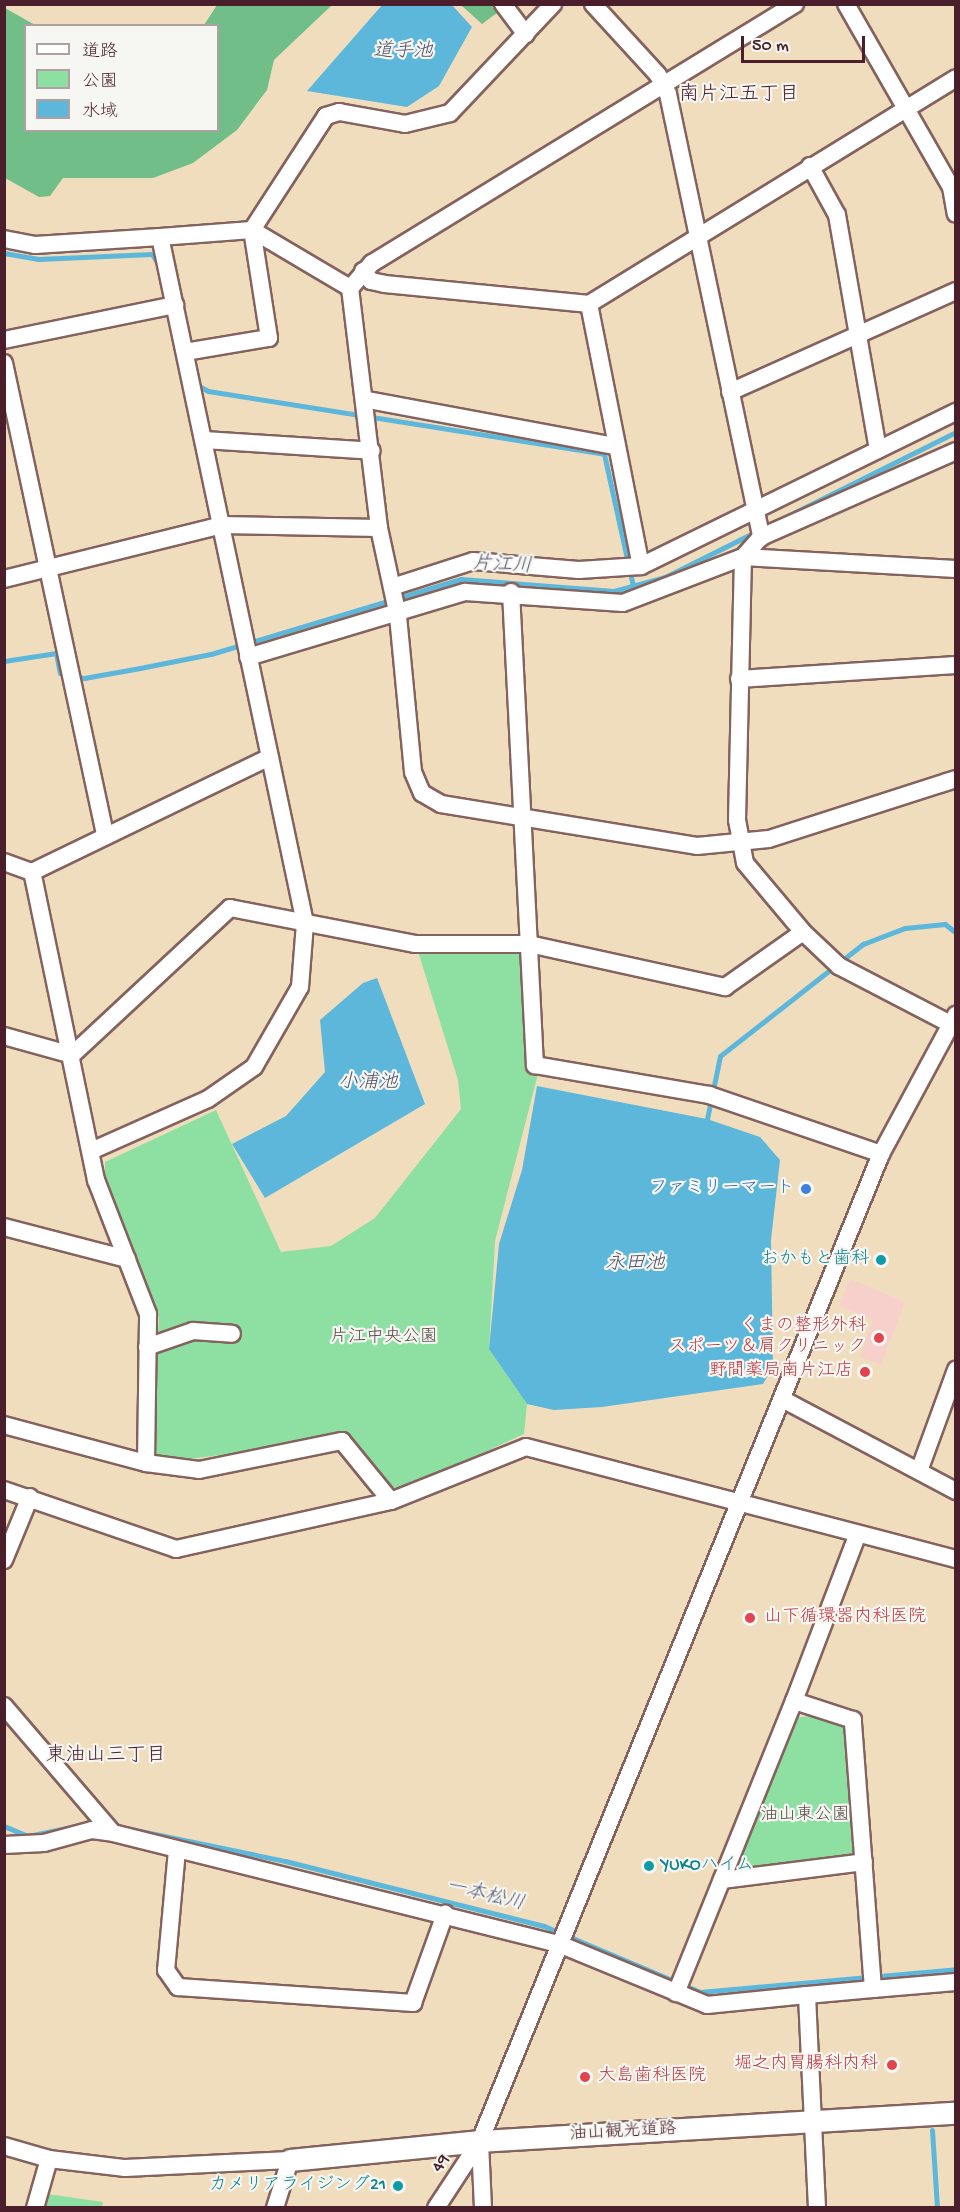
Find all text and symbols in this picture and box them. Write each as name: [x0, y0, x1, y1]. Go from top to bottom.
legend: [24, 24, 219, 132]
scale bar: [744, 24, 868, 62]
text: 50 m: [752, 36, 789, 57]
water label: 道手池: [373, 40, 433, 64]
text: 道路: [82, 42, 118, 63]
text: 公園: [82, 72, 118, 93]
district label: 南片江五丁目: [679, 83, 799, 107]
text: 水域: [82, 102, 118, 123]
water label: 片江川: [471, 552, 533, 580]
water label: 小浦池: [338, 1071, 398, 1095]
place label: ファミリーマート: [650, 1178, 794, 1200]
marker: ファミリーマート: [799, 1182, 813, 1196]
place label: おかもと歯科: [761, 1249, 869, 1271]
water label: 永田池: [605, 1252, 665, 1276]
marker: おかもと歯科: [874, 1253, 888, 1267]
place label: くまの整形外科 スポーツ＆肩クリニック: [668, 1317, 866, 1360]
park label: 片江中央公園: [330, 1327, 438, 1349]
marker: くまの整形外科 スポーツ＆肩クリニック: [870, 1329, 888, 1347]
place label: 野間薬局南片江店: [709, 1361, 853, 1383]
marker: 野間薬局南片江店: [858, 1365, 872, 1379]
place label: 山下循環器内科医院: [764, 1607, 926, 1629]
marker: 山下循環器内科医院: [741, 1609, 759, 1627]
district label: 東油山三丁目: [46, 1744, 166, 1768]
park label: 油山東公園: [760, 1805, 850, 1827]
place label: YUKOハイム: [661, 1855, 754, 1877]
marker: YUKOハイム: [642, 1859, 656, 1873]
water label: 一本松川: [443, 1875, 527, 1917]
place label: 堀之内胃腸科内科: [734, 2054, 878, 2076]
marker: 堀之内胃腸科内科: [883, 2056, 901, 2074]
place label: 大島歯科医院: [598, 2066, 706, 2088]
marker: 大島歯科医院: [576, 2068, 594, 2086]
street label: 油山観光道路: [569, 2119, 677, 2147]
street label: 49: [428, 2151, 456, 2177]
place label: カメリアライジング21: [208, 2175, 386, 2197]
marker: カメリアライジング21: [391, 2179, 405, 2193]

